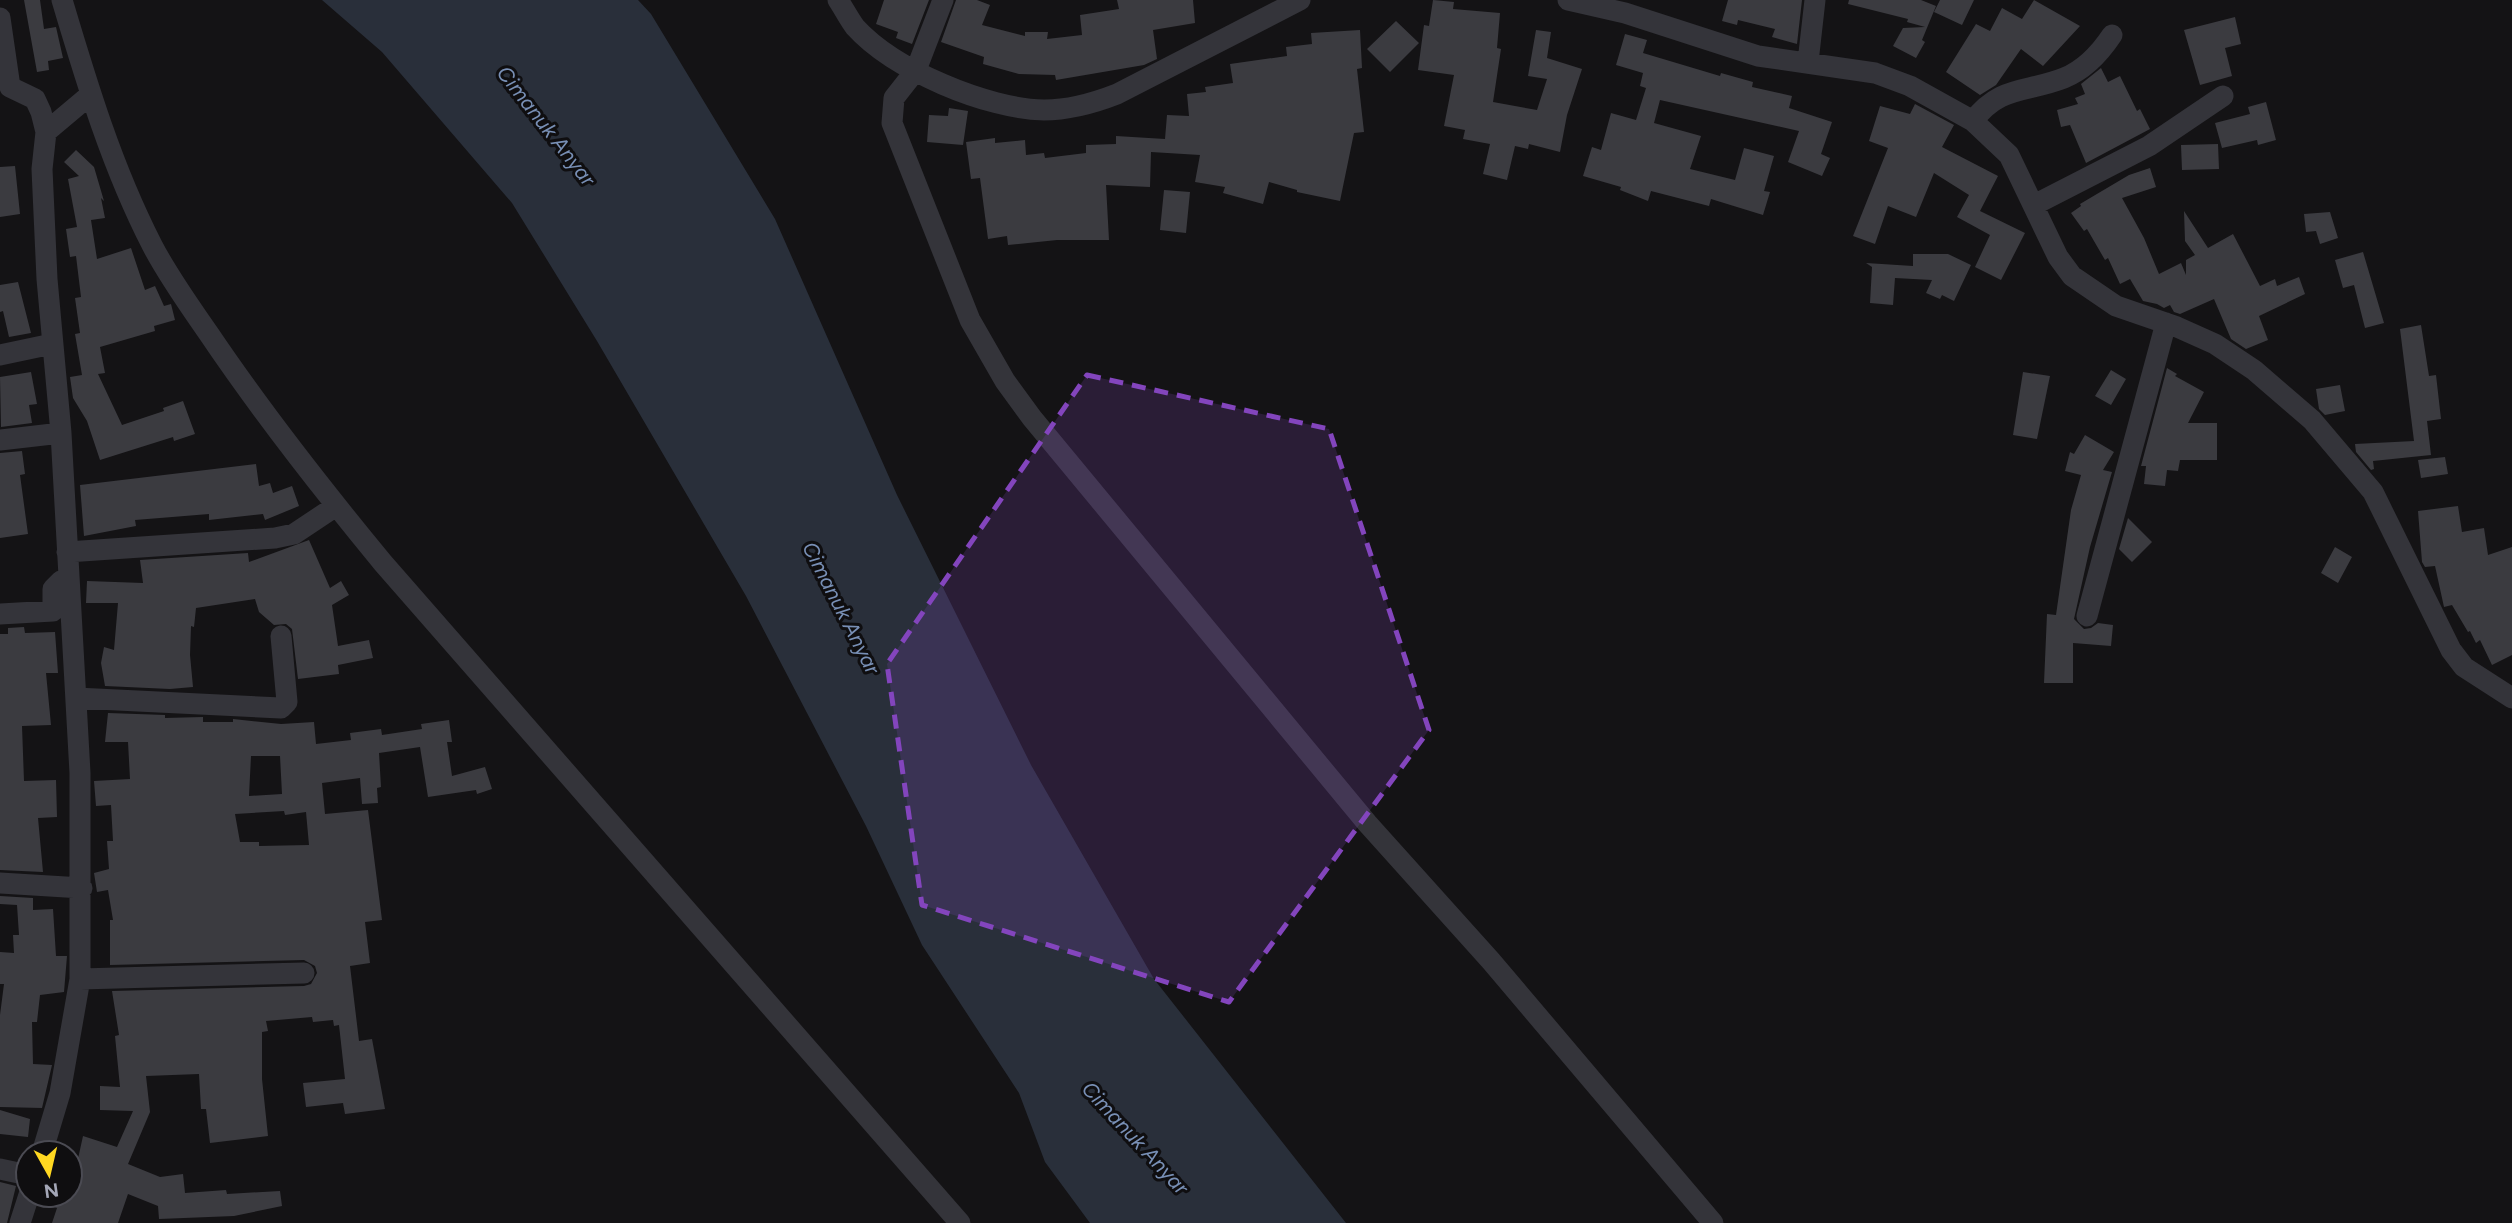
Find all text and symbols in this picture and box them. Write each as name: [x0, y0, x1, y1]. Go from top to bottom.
water label: Cimanuk Anyar: [492, 61, 601, 191]
water label: Cimanuk Anyar: [797, 537, 886, 679]
water label: Cimanuk Anyar: [1077, 1076, 1195, 1200]
north arrow: [14, 1139, 84, 1209]
text: N: [42, 1178, 60, 1203]

